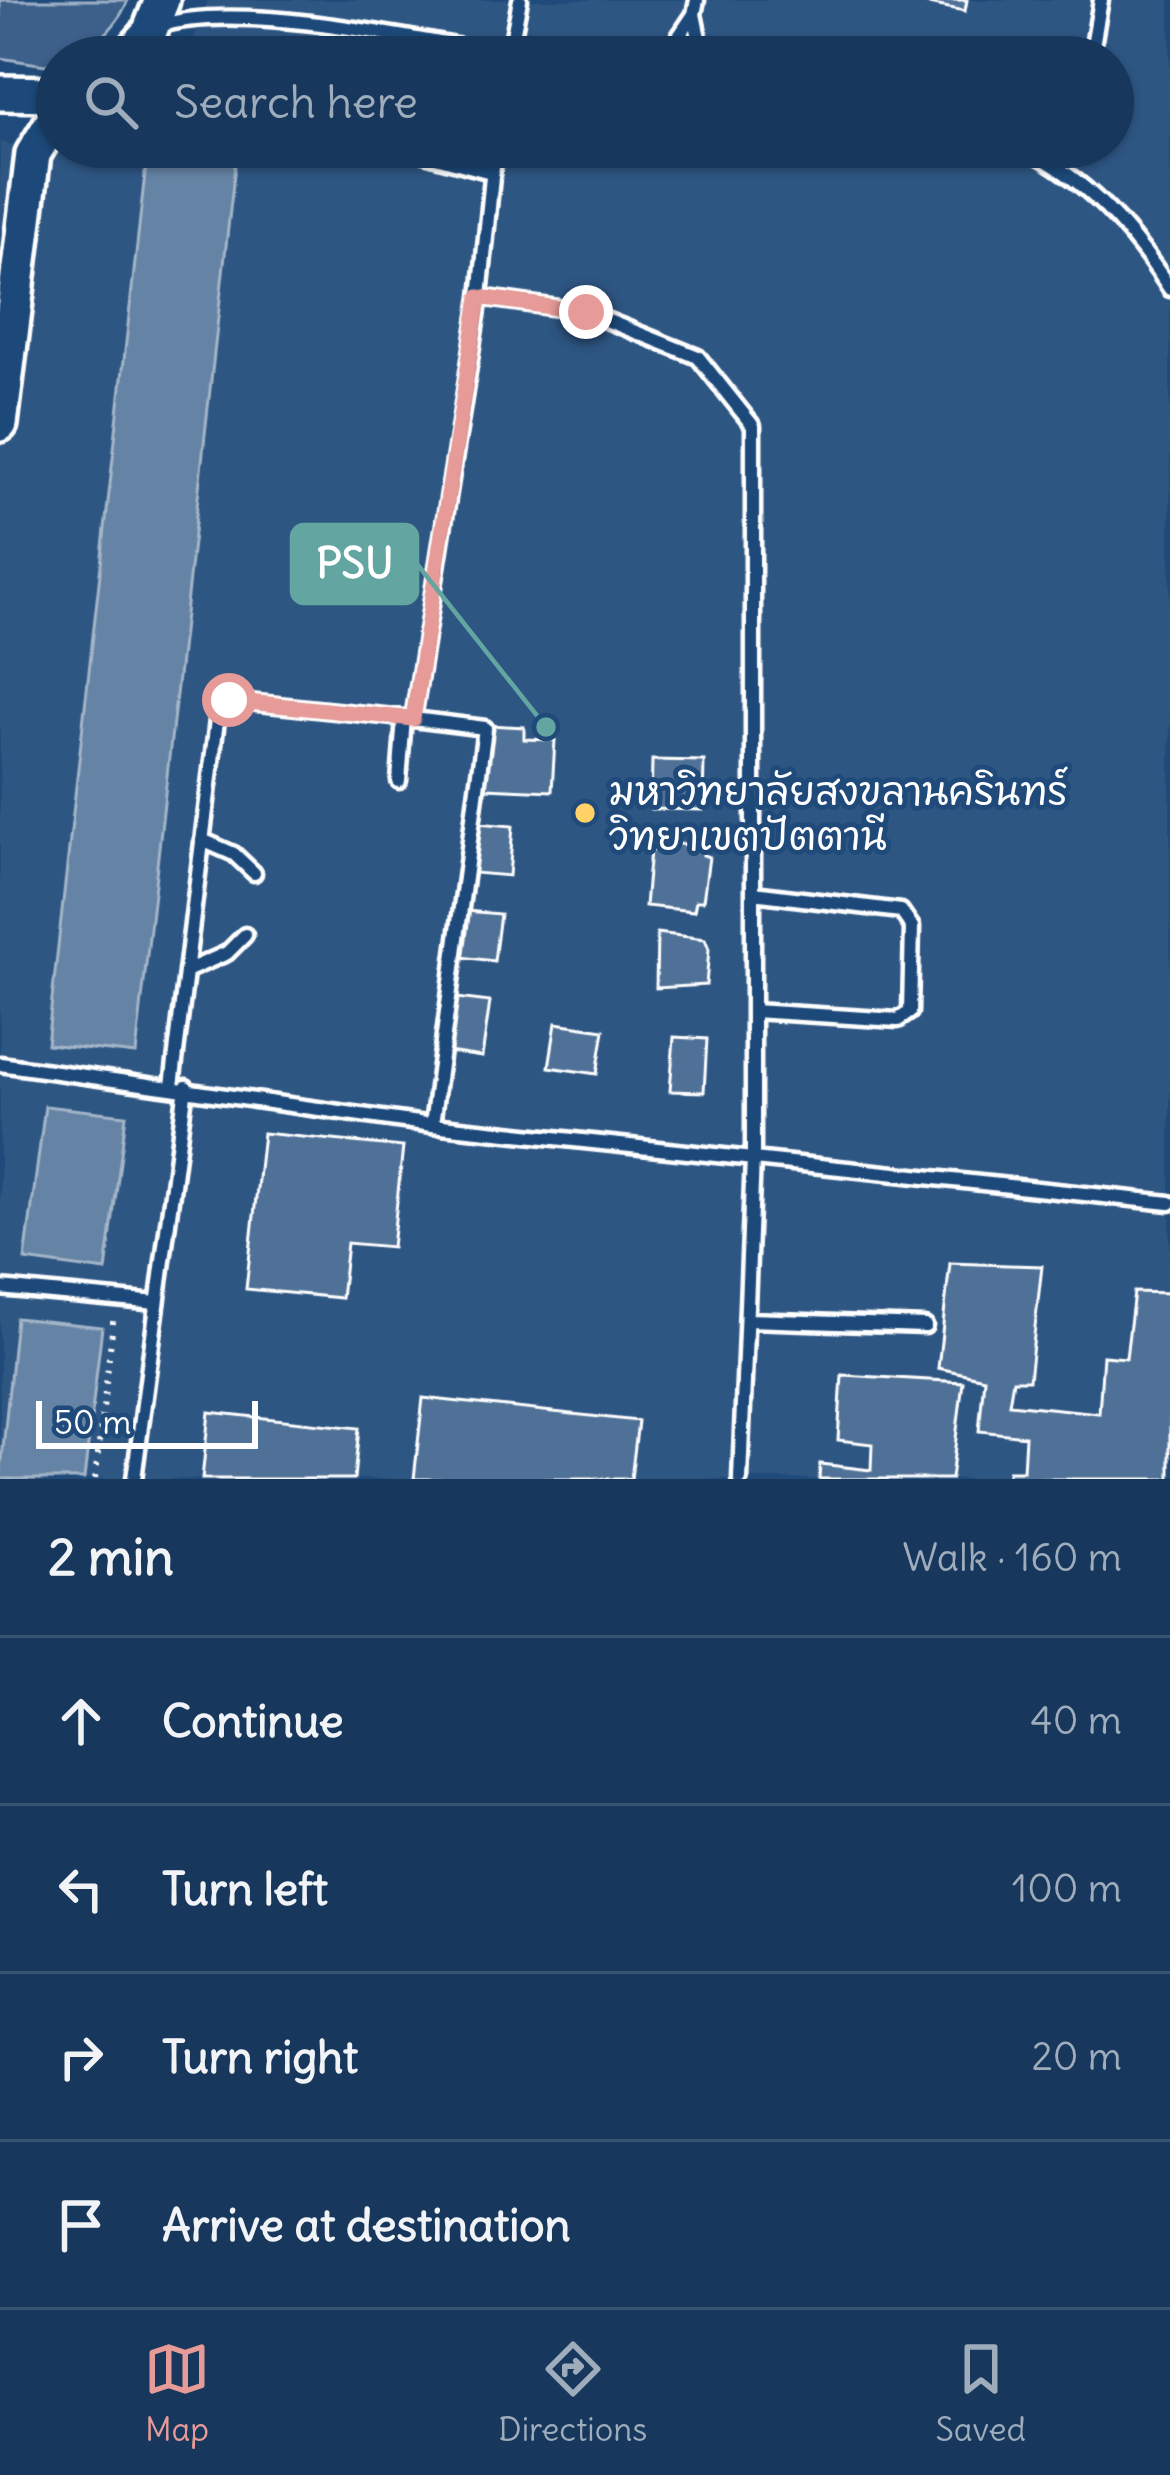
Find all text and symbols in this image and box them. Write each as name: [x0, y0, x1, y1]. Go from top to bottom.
search box: [36, 36, 1134, 168]
icon: search: [78, 69, 144, 135]
text: Search here: [174, 74, 418, 130]
route end: [559, 285, 613, 339]
callout: PSU: [292, 525, 417, 603]
text: PSU: [316, 537, 394, 589]
route start: [202, 673, 256, 727]
place label: มหาวิทยาลัยสงขลานครินทร์ วิทยาเขตปัตตานี: [609, 766, 1068, 861]
marker: มหาวิทยาลัยสงขลานครินทร์ วิทยาเขตปัตตานี: [572, 800, 598, 826]
scale bar: [36, 1395, 258, 1448]
text: 50 m: [54, 1401, 131, 1443]
text: 2 min: [48, 1525, 174, 1589]
text: Walk · 160 m: [903, 1533, 1122, 1582]
icon: ahead: [48, 1688, 114, 1754]
text: Continue: [162, 1693, 344, 1749]
text: 40 m: [1030, 1696, 1122, 1745]
icon: left: [48, 1856, 114, 1922]
text: Turn left: [162, 1861, 328, 1917]
text: 100 m: [1012, 1864, 1122, 1913]
icon: right: [48, 2024, 114, 2090]
text: Turn right: [162, 2029, 358, 2085]
text: 20 m: [1031, 2032, 1122, 2081]
icon: arrive: [48, 2192, 114, 2258]
text: Arrive at destination: [162, 2197, 571, 2253]
tab: Map: [144, 2336, 210, 2450]
tab: Directions: [498, 2336, 647, 2450]
tab: Saved: [936, 2336, 1026, 2450]

